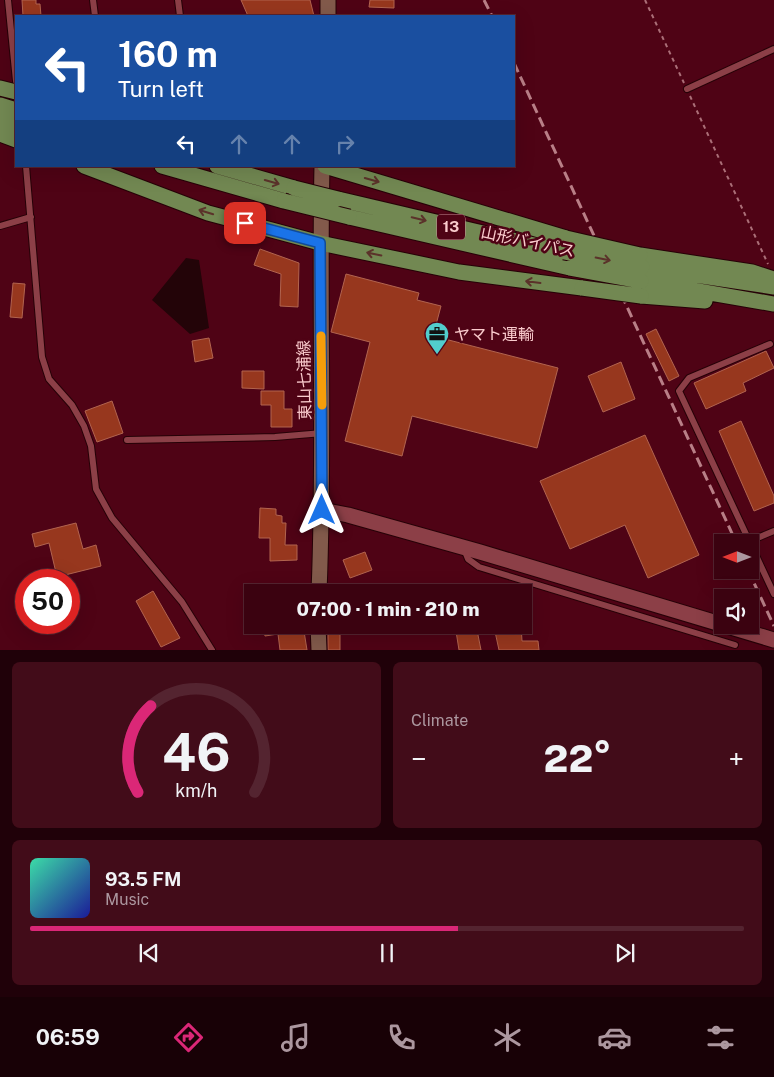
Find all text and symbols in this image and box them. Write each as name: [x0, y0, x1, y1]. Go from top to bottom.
text: 160 m: [118, 34, 218, 75]
icon: left: [35, 35, 100, 100]
text: Turn left: [118, 76, 204, 102]
icon: left: [172, 130, 200, 158]
icon: ahead: [225, 130, 253, 158]
icon: ahead: [278, 130, 306, 158]
icon: right: [331, 130, 359, 158]
one-way arrow: [363, 175, 379, 185]
one-way arrow: [264, 177, 280, 187]
pin: [224, 202, 266, 244]
one-way arrow: [198, 207, 214, 217]
icon: arrive: [231, 209, 259, 237]
road number: 13: [437, 214, 465, 240]
one-way arrow: [411, 215, 427, 224]
street label: 山形バイパス: [479, 222, 577, 261]
one-way arrow: [366, 249, 382, 258]
one-way arrow: [595, 255, 611, 265]
one-way arrow: [526, 277, 542, 287]
office icon: ヤマト運輸: [424, 321, 450, 355]
place label: ヤマト運輸: [454, 325, 534, 344]
street label: 東山七浦線: [294, 340, 315, 420]
position arrow: [295, 483, 347, 535]
north arrow: [714, 534, 759, 579]
map controls: [714, 534, 759, 634]
speed limit sign: 50: [15, 569, 80, 634]
button: sound: [714, 589, 759, 634]
text: 07:00 · 1 min · 210 m: [297, 598, 479, 620]
text: Climate: [411, 711, 468, 730]
text: 46: [162, 722, 231, 783]
text: 22°: [544, 736, 611, 781]
text: −: [411, 742, 427, 775]
text: +: [728, 742, 744, 775]
text: km/h: [175, 780, 218, 801]
text: 93.5 FM: [105, 868, 181, 890]
text: Music: [105, 890, 149, 909]
icon: previous: [135, 939, 163, 967]
icon: pause: [373, 939, 401, 967]
icon: next: [611, 939, 639, 967]
icon: directions: [171, 1020, 206, 1055]
icon: music: [278, 1020, 313, 1055]
icon: phone: [384, 1020, 419, 1055]
icon: climate: [490, 1020, 525, 1055]
icon: car: [597, 1020, 632, 1055]
icon: filters: [703, 1020, 738, 1055]
text: 06:59: [36, 1024, 100, 1050]

